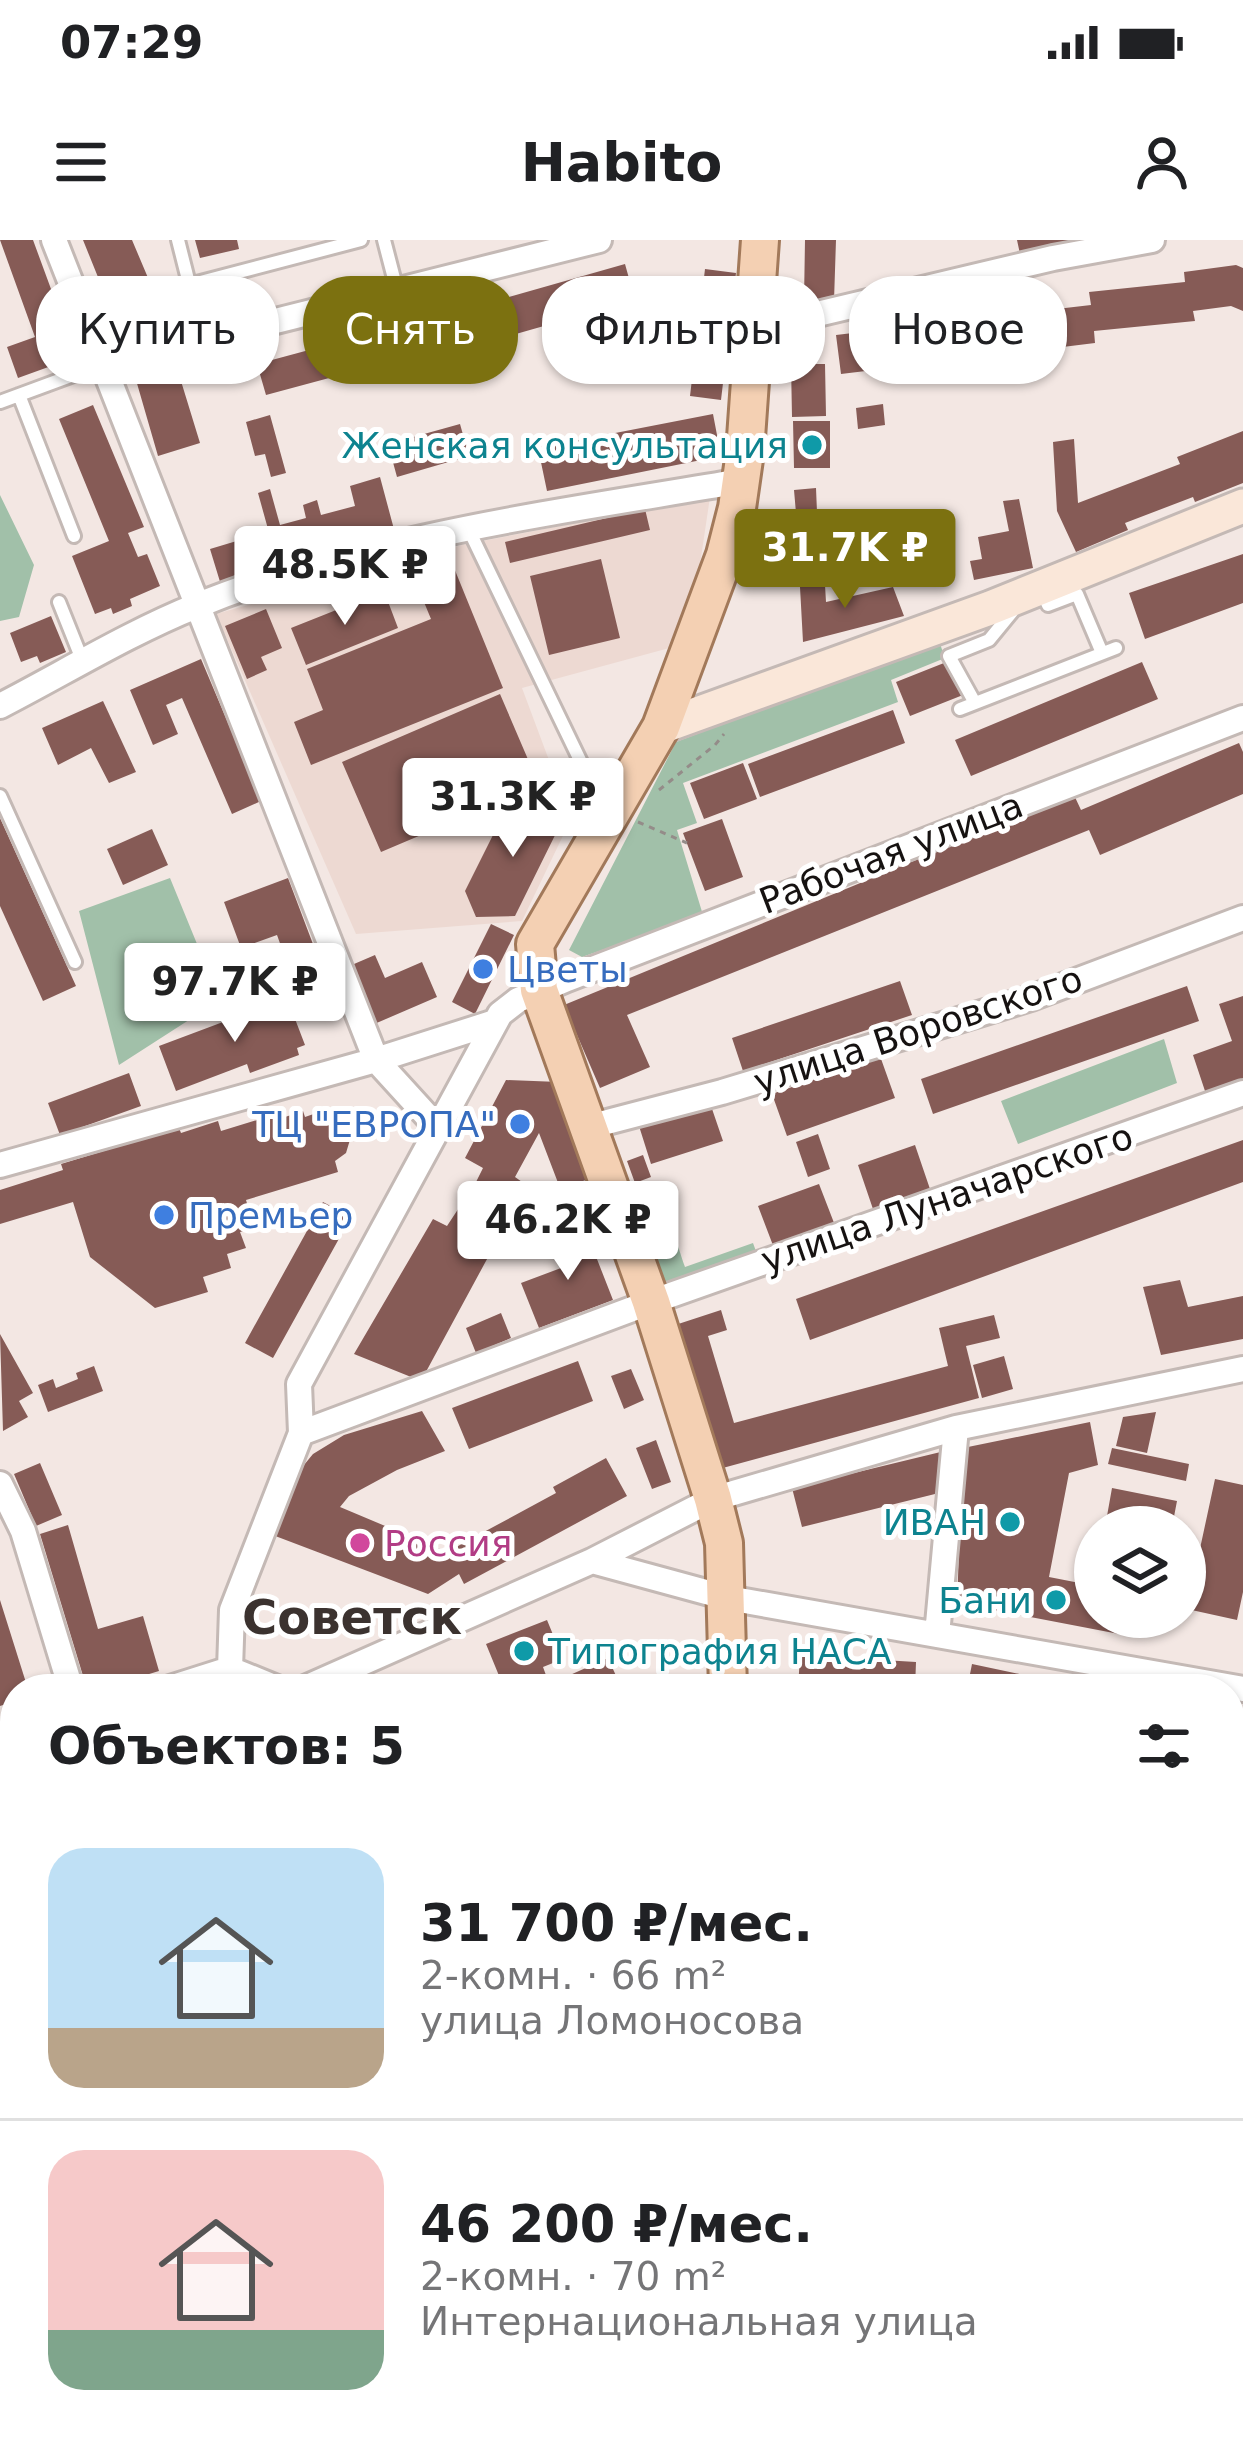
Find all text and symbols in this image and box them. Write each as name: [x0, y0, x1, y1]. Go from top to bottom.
text: 07:29: [60, 16, 203, 69]
icon: menu: [48, 129, 114, 195]
icon: person: [1129, 129, 1195, 195]
text: Habito: [521, 131, 722, 194]
chip: Купить: [36, 276, 279, 384]
chip: Снять: [303, 276, 518, 384]
chip: Фильтры: [542, 276, 825, 384]
chip: Новое: [849, 276, 1067, 384]
place label: Женская консультация: [342, 425, 788, 466]
marker: Женская консультация: [799, 432, 825, 458]
pin: 31.7K ₽: [734, 509, 956, 611]
text: 31.7K ₽: [761, 525, 929, 570]
pin: 48.5K ₽: [234, 526, 456, 628]
text: 48.5K ₽: [261, 542, 429, 587]
pin: 31.3K ₽: [402, 758, 624, 860]
text: 31.3K ₽: [429, 774, 597, 819]
street label: Рабочая улица: [754, 784, 1028, 922]
pin: 97.7K ₽: [124, 943, 346, 1045]
place label: Цветы: [507, 949, 628, 990]
marker: Цветы: [470, 956, 496, 982]
street label: улица Воровского: [749, 957, 1087, 1103]
text: 97.7K ₽: [151, 959, 319, 1004]
place label: ТЦ "ЕВРОПА": [251, 1104, 496, 1145]
marker: ТЦ "ЕВРОПА": [507, 1111, 533, 1137]
street label: улица Луначарского: [756, 1115, 1138, 1281]
pin: 46.2K ₽: [457, 1181, 679, 1283]
place label: Премьер: [188, 1195, 353, 1236]
text: 46.2K ₽: [484, 1197, 652, 1242]
marker: Премьер: [151, 1202, 177, 1228]
place label: ИВАН: [883, 1502, 986, 1543]
map controls: [1074, 1506, 1206, 1638]
button: layers: [1074, 1506, 1206, 1638]
marker: ИВАН: [997, 1509, 1023, 1535]
place label: Россия: [384, 1523, 512, 1564]
marker: Россия: [347, 1530, 373, 1556]
place label: Бани: [938, 1580, 1032, 1621]
marker: Бани: [1043, 1587, 1069, 1613]
district label: Советск: [242, 1589, 462, 1645]
place label: Типография НАСА: [547, 1631, 892, 1672]
marker: Типография НАСА: [511, 1638, 537, 1664]
icon: filters: [1131, 1713, 1197, 1779]
text: Объектов: 5: [48, 1717, 405, 1776]
text: 31 700 ₽/мес.: [420, 1894, 813, 1953]
icon: home: [144, 1896, 288, 2040]
text: 2-комн. · 66 m²: [420, 1953, 726, 1998]
text: улица Ломоносова: [420, 1998, 804, 2043]
text: 46 200 ₽/мес.: [420, 2195, 813, 2254]
icon: home: [144, 2198, 288, 2342]
text: 2-комн. · 70 m²: [420, 2254, 726, 2299]
text: Интернациональная улица: [420, 2299, 978, 2344]

